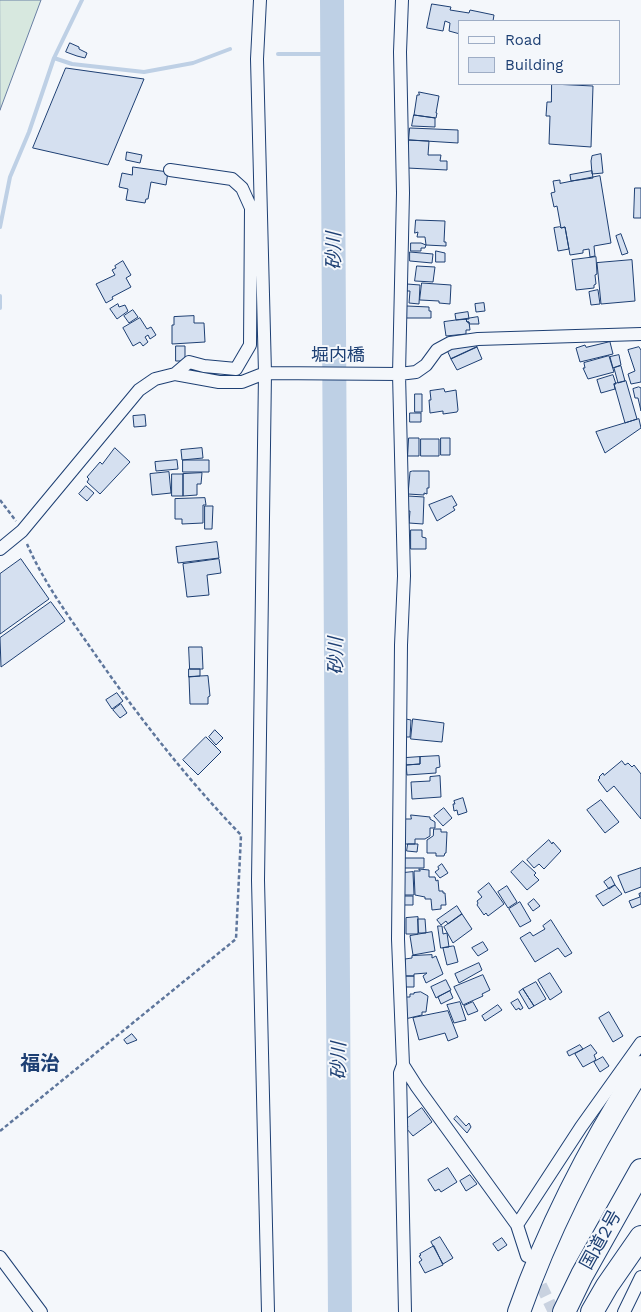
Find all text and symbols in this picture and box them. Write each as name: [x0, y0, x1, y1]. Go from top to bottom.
legend: [458, 20, 621, 85]
text: Road: [505, 31, 542, 49]
text: Building: [505, 56, 563, 74]
water label: 砂川: [323, 232, 345, 270]
street label: 堀内橋: [311, 345, 365, 367]
water label: 砂川: [325, 637, 347, 675]
water label: 砂川: [328, 1042, 350, 1080]
district label: 福治: [20, 1052, 60, 1076]
street label: 国道2号: [576, 1207, 626, 1273]

